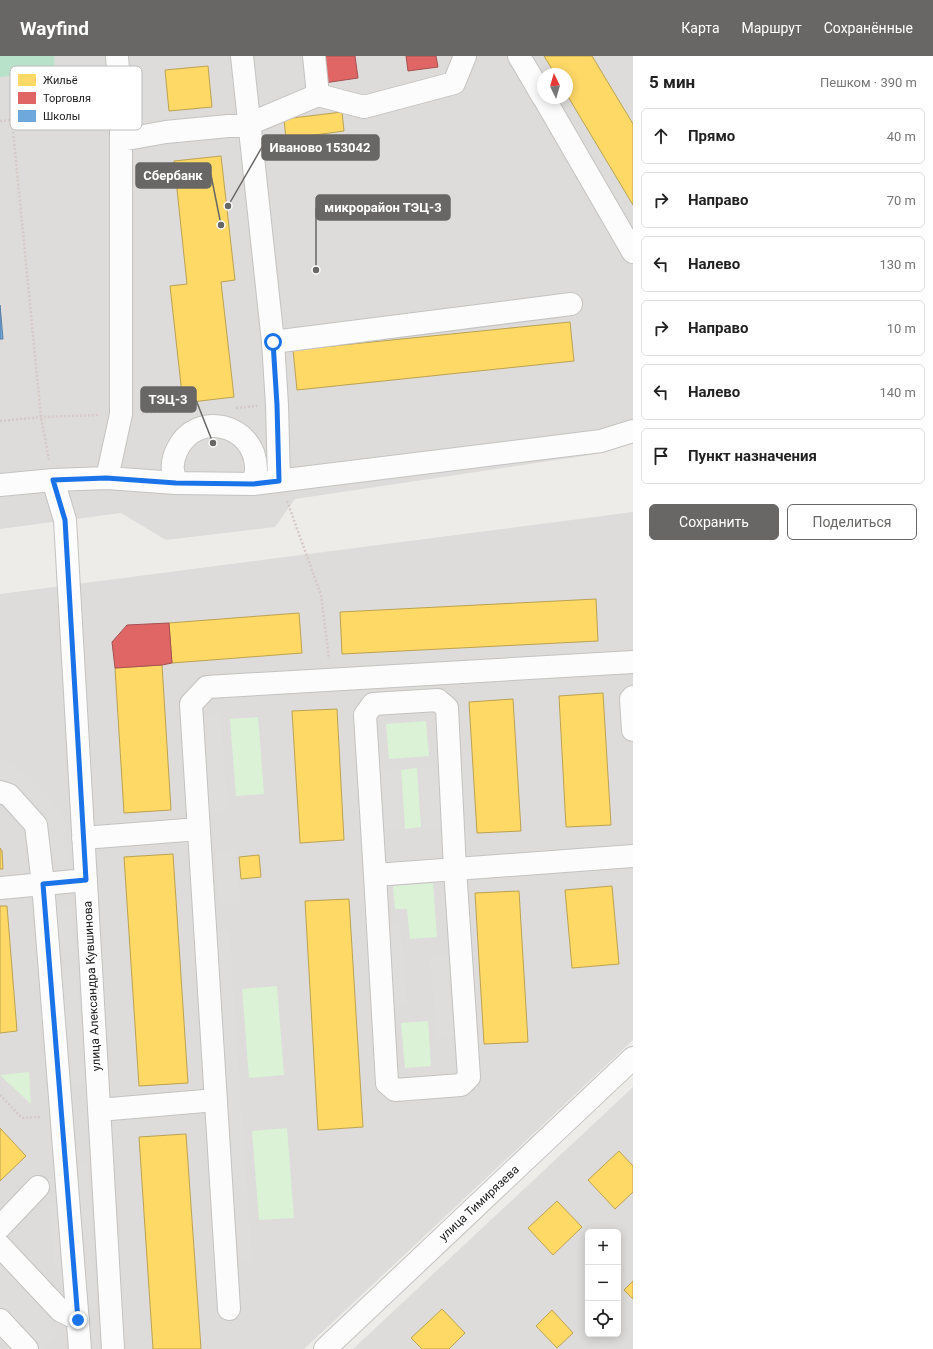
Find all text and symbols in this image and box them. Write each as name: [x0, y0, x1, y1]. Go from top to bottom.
text: Wayfind: [20, 17, 89, 40]
text: Карта: [681, 20, 720, 36]
text: Маршрут: [742, 20, 802, 36]
text: Сохранённые: [824, 20, 913, 36]
legend: [10, 66, 142, 130]
north arrow: [537, 68, 573, 104]
text: 5 мин: [649, 72, 695, 92]
text: Жильё: [43, 74, 78, 87]
text: Пешком · 390 m: [820, 75, 917, 90]
text: Торговля: [43, 92, 91, 105]
text: Школы: [43, 110, 80, 123]
icon: ahead: [650, 125, 672, 147]
text: Прямо: [688, 127, 735, 145]
text: 40 m: [887, 129, 916, 144]
callout: Иваново 153042: [262, 135, 379, 160]
text: Иваново 153042: [270, 140, 370, 155]
callout: Сбербанк: [136, 163, 211, 188]
text: Сбербанк: [143, 168, 203, 183]
icon: right: [650, 189, 672, 211]
text: Направо: [688, 191, 749, 209]
text: 70 m: [887, 193, 916, 208]
callout: микрорайон ТЭЦ-3: [316, 195, 450, 220]
text: микрорайон ТЭЦ-3: [324, 200, 442, 215]
icon: left: [650, 253, 672, 275]
text: Налево: [688, 255, 740, 273]
text: 130 m: [879, 257, 916, 272]
icon: right: [650, 317, 672, 339]
text: Направо: [688, 319, 749, 337]
text: 10 m: [887, 321, 916, 336]
route start: [264, 333, 282, 351]
icon: left: [650, 381, 672, 403]
text: Налево: [688, 383, 740, 401]
text: 140 m: [879, 385, 916, 400]
callout: ТЭЦ-3: [141, 387, 196, 412]
text: ТЭЦ-3: [149, 392, 187, 407]
icon: arrive: [650, 445, 672, 467]
text: Пункт назначения: [688, 447, 817, 465]
button: Сохранить: [649, 504, 779, 540]
button: Поделиться: [787, 504, 917, 540]
street label: улица Александра Кувшинова: [81, 900, 103, 1072]
street label: улица Тимирязева: [436, 1162, 522, 1244]
map controls: [585, 1229, 621, 1337]
button: +: [585, 1229, 621, 1265]
button: −: [585, 1265, 621, 1301]
button: locate: [585, 1301, 621, 1337]
route end: [69, 1311, 87, 1329]

